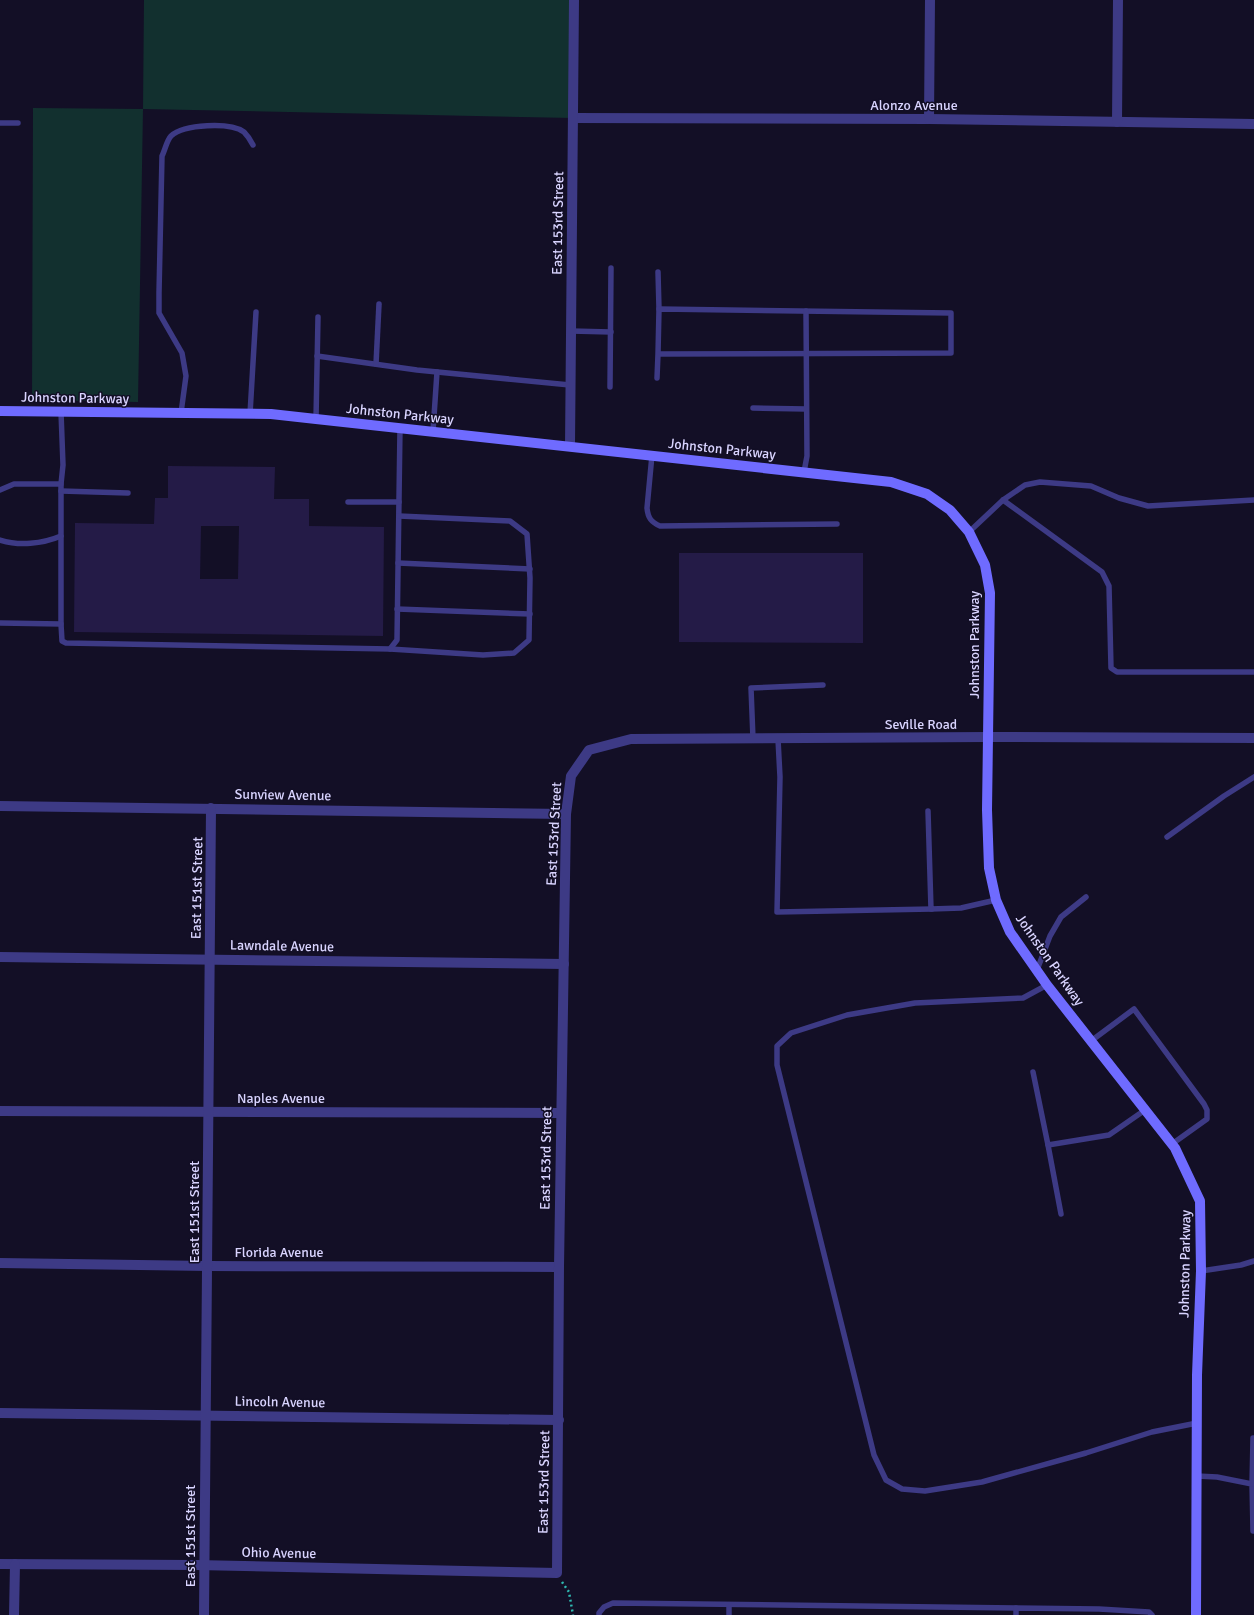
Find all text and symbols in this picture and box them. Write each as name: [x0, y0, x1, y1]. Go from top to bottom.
street label: Alonzo Avenue: [870, 97, 958, 114]
street label: East 153rd Street: [549, 171, 567, 275]
street label: Johnston Parkway: [21, 389, 130, 407]
street label: Johnston Parkway: [345, 400, 455, 428]
street label: Johnston Parkway: [667, 435, 777, 463]
street label: Johnston Parkway: [966, 591, 983, 699]
street label: Seville Road: [885, 716, 957, 733]
street label: East 153rd Street: [543, 782, 565, 886]
street label: Sunview Avenue: [235, 786, 331, 804]
street label: East 151st Street: [188, 837, 206, 939]
street label: Johnston Parkway: [1012, 911, 1088, 1010]
street label: Lawndale Avenue: [230, 937, 334, 955]
street label: Naples Avenue: [237, 1090, 325, 1107]
street label: East 153rd Street: [537, 1106, 555, 1210]
street label: East 151st Street: [186, 1161, 203, 1263]
street label: Johnston Parkway: [1176, 1209, 1194, 1318]
street label: Florida Avenue: [234, 1244, 324, 1261]
street label: Lincoln Avenue: [234, 1393, 326, 1411]
street label: East 153rd Street: [535, 1430, 553, 1534]
street label: East 151st Street: [182, 1485, 199, 1587]
street label: Ohio Avenue: [241, 1544, 317, 1562]

